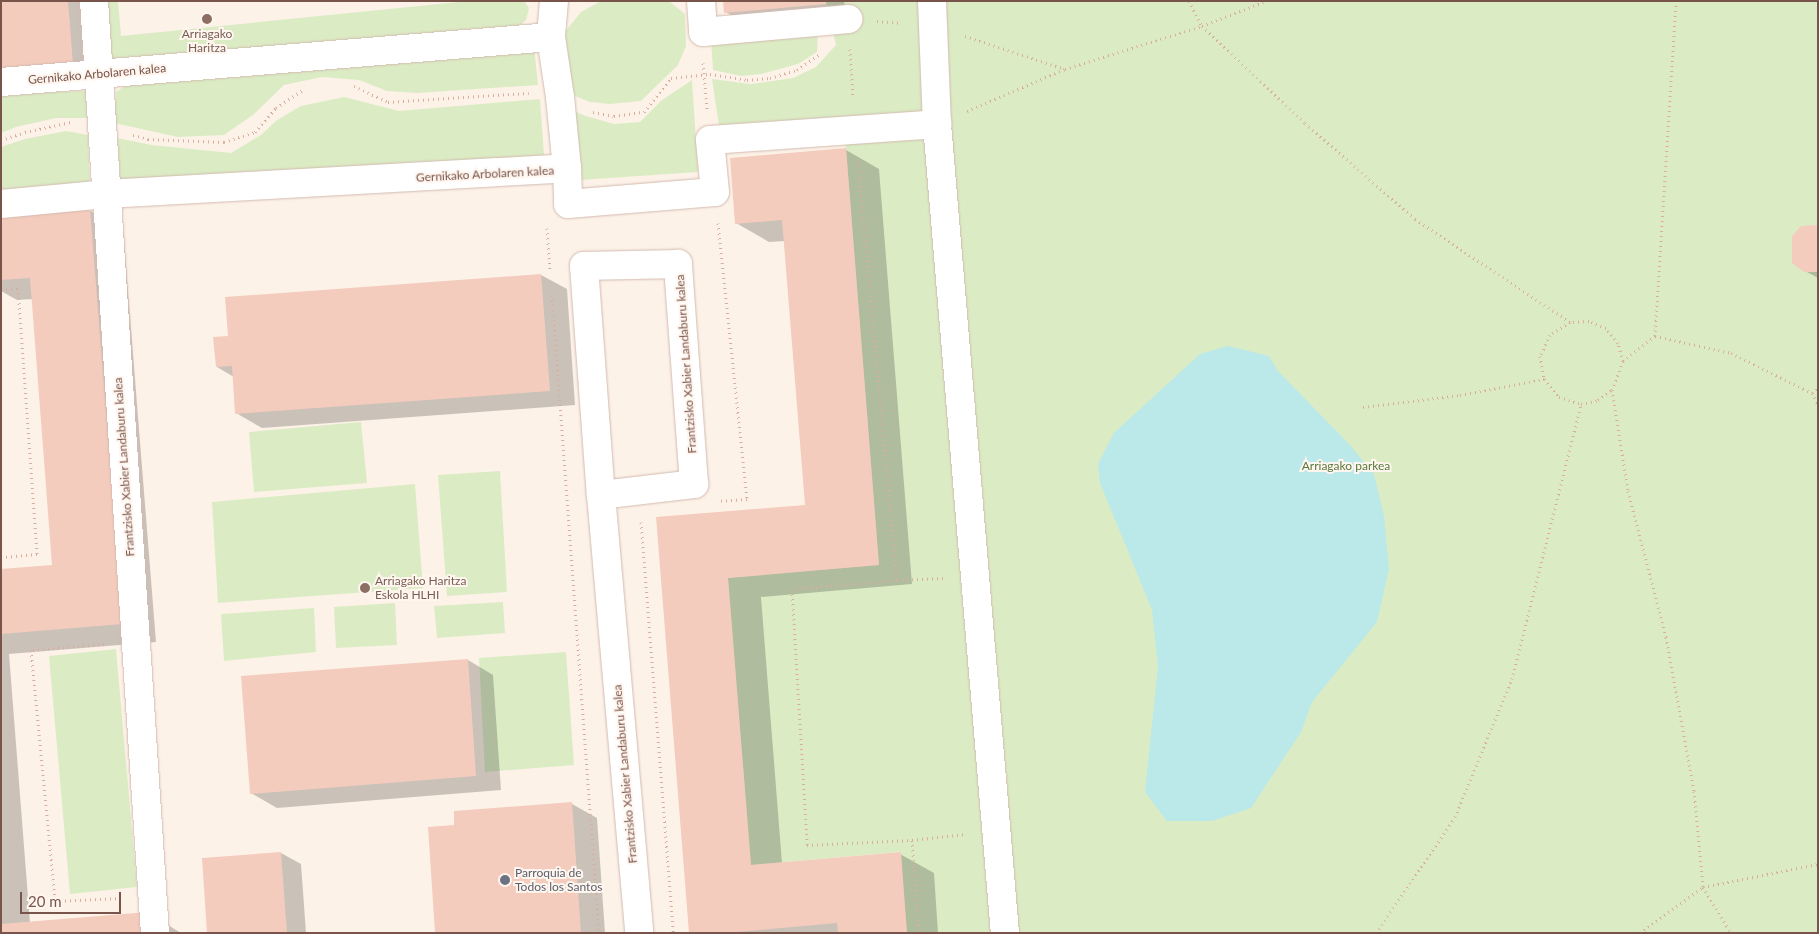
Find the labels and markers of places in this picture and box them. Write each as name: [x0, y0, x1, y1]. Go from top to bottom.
marker: Arriagako Haritza: [201, 13, 213, 25]
place label: Arriagako Haritza: [182, 27, 232, 55]
place label: Arriagako Haritza Eskola HLHI: [375, 574, 466, 602]
marker: Arriagako Haritza Eskola HLHI: [359, 582, 371, 594]
place label: Parroquia de Todos los Santos: [515, 866, 602, 894]
marker: Parroquia de Todos los Santos: [499, 874, 511, 886]

